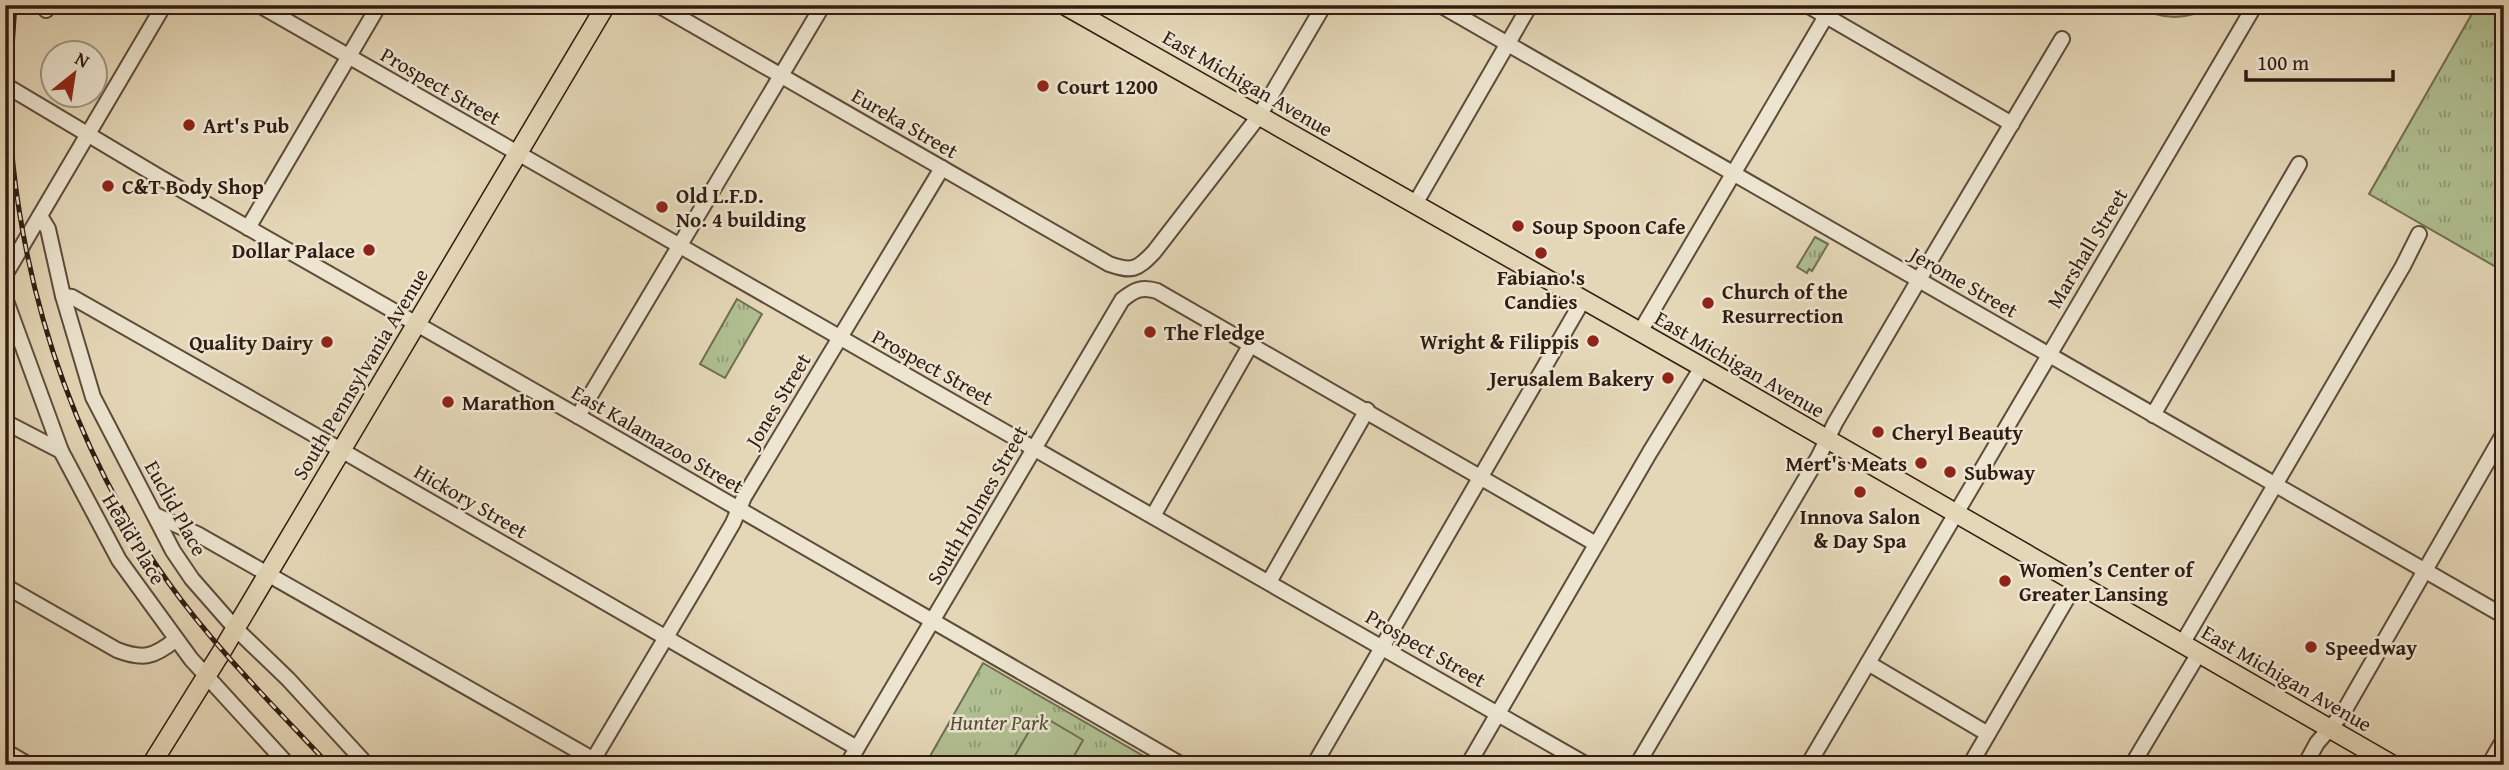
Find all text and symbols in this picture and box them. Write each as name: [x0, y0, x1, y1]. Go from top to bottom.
street label: East Michigan Avenue: [1157, 22, 1339, 145]
north arrow: [38, 38, 108, 108]
scale bar: [2246, 38, 2394, 82]
street label: Prospect Street: [375, 39, 507, 133]
text: N: [70, 44, 95, 75]
text: 100 m: [2257, 47, 2309, 78]
place label: Court 1200: [1057, 71, 1158, 102]
marker: Court 1200: [1035, 78, 1051, 94]
street label: Eureka Street: [846, 80, 965, 166]
place label: Art's Pub: [203, 110, 289, 141]
marker: Art's Pub: [181, 117, 197, 133]
place label: C&T Body Shop: [122, 171, 264, 202]
marker: C&T Body Shop: [100, 178, 116, 194]
place label: Old L.F.D. No. 4 building: [676, 180, 807, 235]
street label: Marshall Street: [2039, 181, 2135, 314]
marker: Old L.F.D. No. 4 building: [654, 199, 670, 215]
place label: Soup Spoon Cafe: [1532, 211, 1685, 242]
marker: Soup Spoon Cafe: [1510, 218, 1526, 234]
place label: Dollar Palace: [232, 235, 355, 266]
street label: Jerome Street: [1902, 237, 2024, 326]
marker: Dollar Palace: [361, 242, 377, 258]
marker: Fabiano's Candies: [1533, 245, 1549, 261]
street label: South Pennsylvania Avenue: [284, 262, 436, 486]
place label: Fabiano's Candies: [1497, 262, 1585, 317]
place label: Church of the Resurrection: [1722, 276, 1848, 331]
marker: Church of the Resurrection: [1700, 295, 1716, 311]
street label: East Michigan Avenue: [1649, 303, 1831, 426]
place label: The Fledge: [1164, 317, 1265, 348]
street label: Prospect Street: [867, 321, 1000, 413]
marker: The Fledge: [1142, 324, 1158, 340]
place label: Wright & Filippis: [1420, 326, 1579, 357]
place label: Quality Dairy: [189, 327, 313, 358]
marker: Wright & Filippis: [1585, 333, 1601, 349]
marker: Quality Dairy: [319, 334, 335, 350]
street label: Jones Street: [736, 346, 819, 456]
place label: Jerusalem Bakery: [1487, 363, 1654, 394]
marker: Jerusalem Bakery: [1660, 370, 1676, 386]
street label: East Kalamazoo Street: [566, 377, 750, 501]
place label: Marathon: [462, 387, 556, 418]
marker: Marathon: [440, 394, 456, 410]
place label: Cheryl Beauty: [1892, 417, 2023, 448]
street label: South Holmes Street: [919, 419, 1036, 591]
marker: Cheryl Beauty: [1870, 424, 1886, 440]
place label: Mert's Meats: [1785, 448, 1907, 479]
street label: Euclid Place: [137, 455, 215, 561]
marker: Mert's Meats: [1913, 455, 1929, 471]
street label: Hickory Street: [408, 456, 534, 546]
place label: Subway: [1964, 457, 2035, 488]
marker: Subway: [1942, 464, 1958, 480]
marker: Innova Salon & Day Spa: [1852, 484, 1868, 500]
street label: Heald Place: [95, 487, 174, 591]
place label: Innova Salon & Day Spa: [1800, 501, 1921, 556]
place label: Women’s Center of Greater Lansing: [2019, 554, 2196, 609]
marker: Women’s Center of Greater Lansing: [1997, 573, 2013, 589]
street label: Prospect Street: [1360, 601, 1492, 695]
street label: East Michigan Avenue: [2196, 617, 2378, 740]
place label: Speedway: [2325, 632, 2417, 663]
marker: Speedway: [2303, 639, 2319, 655]
park label: Hunter Park: [949, 707, 1049, 738]

